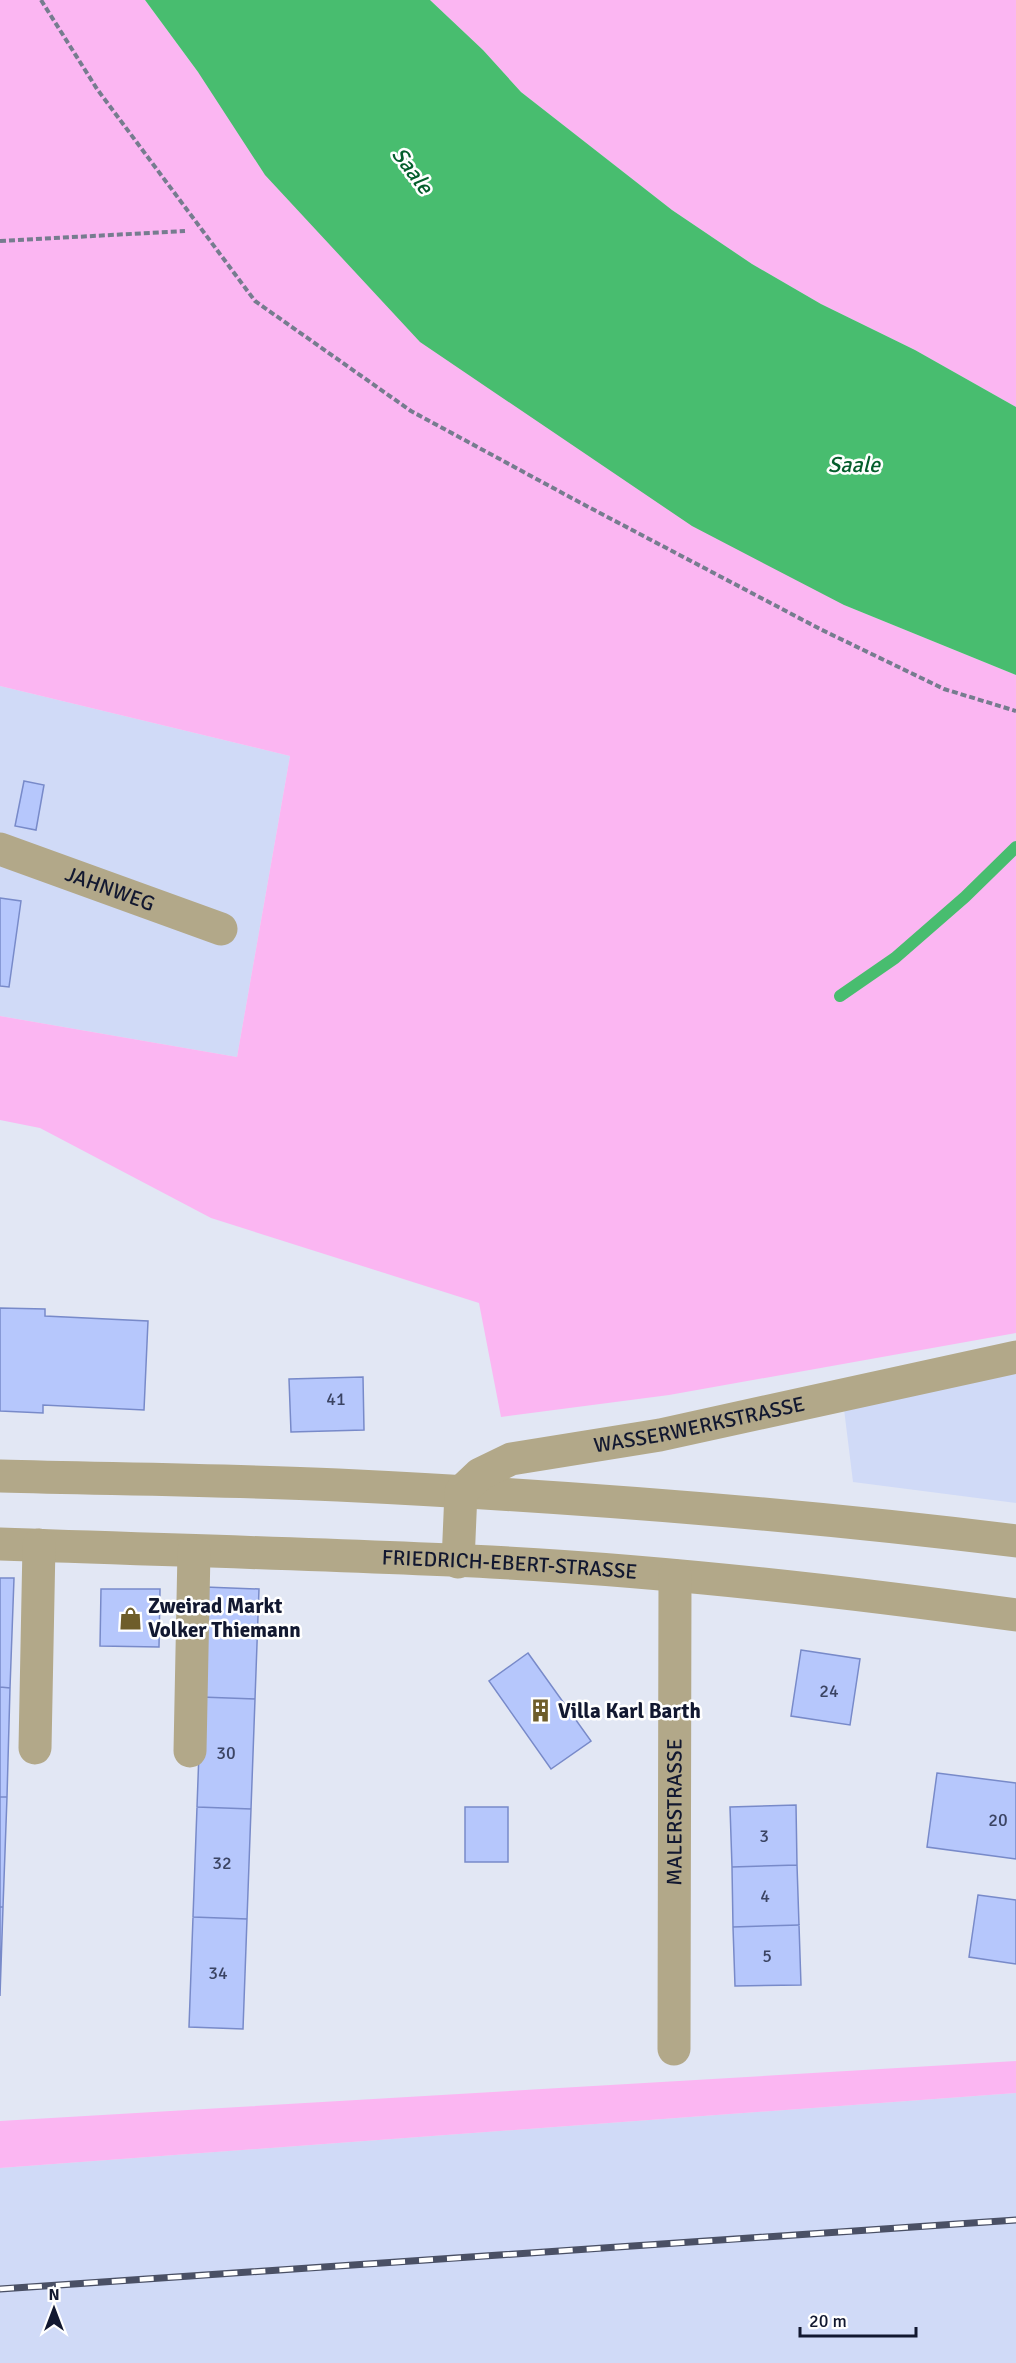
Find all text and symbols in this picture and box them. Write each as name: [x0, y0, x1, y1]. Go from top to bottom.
water label: Saale: [386, 141, 440, 200]
water label: Saale: [828, 451, 881, 478]
street label: JAHNWEG: [62, 861, 158, 917]
house number: 41: [326, 1388, 346, 1410]
street label: WASSERWERKSTRASSE: [592, 1391, 807, 1458]
street label: FRIEDRICH-EBERT-STRASSE: [381, 1544, 638, 1585]
place label: Zweirad Markt Volker Thiemann: [148, 1593, 301, 1643]
shop icon: Zweirad Markt Volker Thiemann: [117, 1605, 143, 1631]
house number: 24: [819, 1680, 839, 1702]
building icon: Villa Karl Barth: [527, 1698, 553, 1724]
place label: Villa Karl Barth: [558, 1698, 701, 1724]
street label: MALERSTRASSE: [661, 1738, 688, 1886]
house number: 30: [216, 1742, 236, 1764]
house number: 20: [988, 1809, 1008, 1831]
house number: 3: [759, 1825, 769, 1847]
house number: 32: [212, 1852, 232, 1874]
house number: 4: [760, 1885, 770, 1907]
house number: 5: [762, 1945, 772, 1967]
house number: 34: [208, 1962, 228, 1984]
north arrow: [24, 2279, 84, 2339]
text: N: [48, 2285, 60, 2305]
scale bar: [800, 2300, 916, 2338]
text: 20 m: [809, 2310, 847, 2332]

